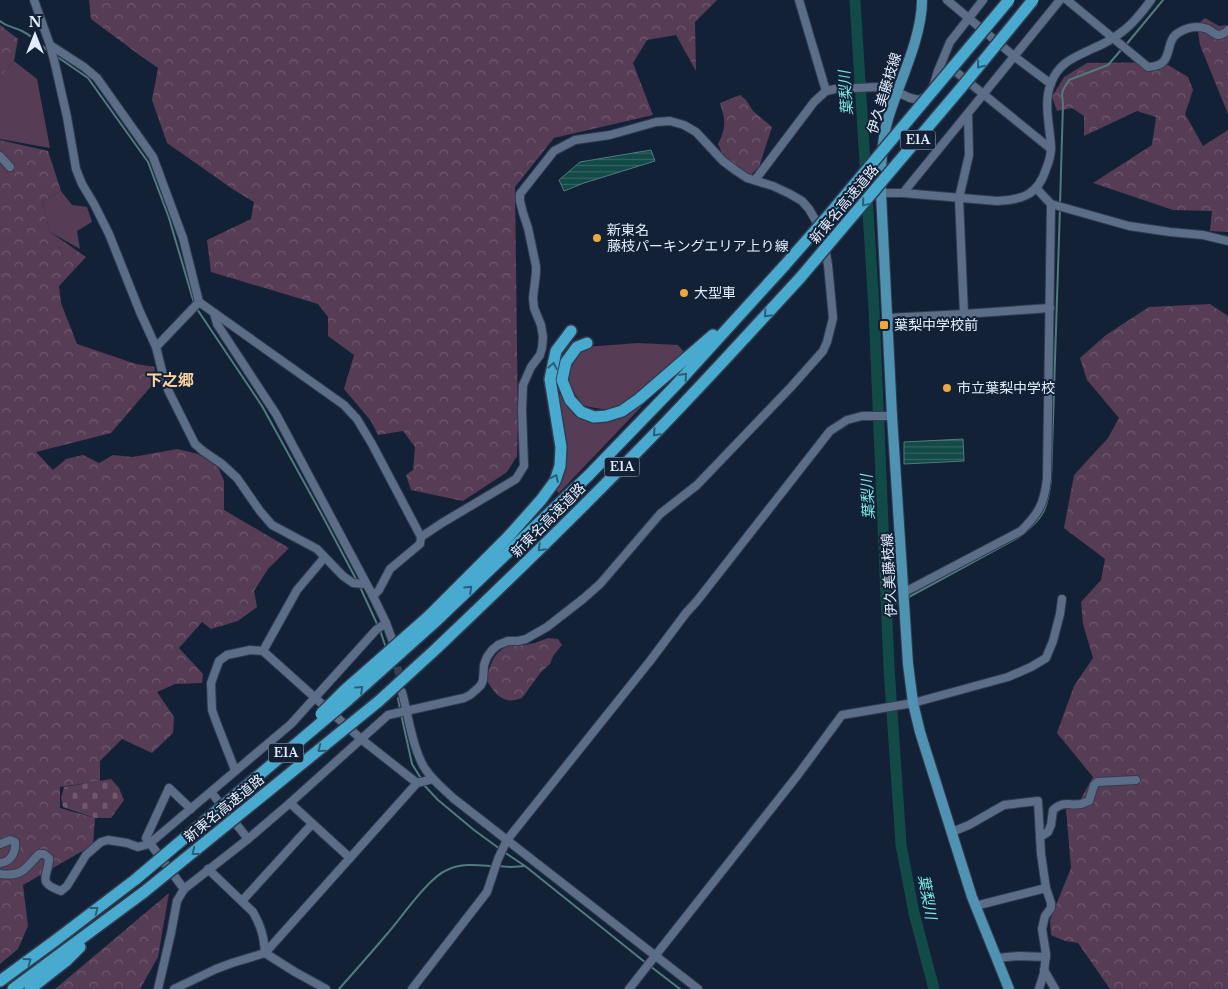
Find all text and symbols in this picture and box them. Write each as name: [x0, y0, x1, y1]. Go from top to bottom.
north arrow: [10, 10, 60, 60]
text: N: [28, 13, 42, 31]
street label: 伊久美藤枝線: [863, 50, 905, 136]
one-way arrow: [978, 59, 986, 68]
water label: 葉梨川: [834, 68, 857, 116]
road number: E1A: [900, 130, 936, 150]
street label: 新東名高速道路: [806, 161, 882, 247]
one-way arrow: [861, 197, 870, 206]
place label: 新東名 藤枝パーキングエリア上り線: [607, 221, 789, 255]
marker: 新東名 藤枝パーキングエリア上り線: [591, 232, 603, 244]
place label: 大型車: [694, 284, 736, 302]
marker: 大型車: [678, 287, 690, 299]
one-way arrow: [764, 309, 773, 318]
place label: 葉梨中学校前: [894, 316, 978, 334]
marker: 葉梨中学校前: [878, 319, 890, 331]
one-way arrow: [547, 362, 557, 371]
district label: 下之郷: [146, 370, 194, 390]
one-way arrow: [678, 373, 687, 382]
place label: 市立葉梨中学校: [957, 379, 1055, 397]
marker: 市立葉梨中学校: [941, 382, 953, 394]
one-way arrow: [653, 427, 662, 436]
road number: E1A: [604, 458, 640, 477]
water label: 葉梨川: [857, 472, 878, 520]
one-way arrow: [549, 474, 559, 483]
street label: 新東名高速道路: [507, 479, 589, 561]
street label: 伊久美藤枝線: [878, 533, 900, 617]
one-way arrow: [538, 542, 547, 551]
one-way arrow: [464, 586, 473, 595]
one-way arrow: [354, 686, 363, 695]
road number: E1A: [268, 744, 304, 762]
one-way arrow: [318, 744, 327, 752]
street label: 新東名高速道路: [180, 770, 268, 846]
one-way arrow: [192, 846, 201, 854]
water label: 葉梨川: [914, 873, 941, 923]
one-way arrow: [89, 908, 98, 916]
one-way arrow: [22, 958, 32, 967]

